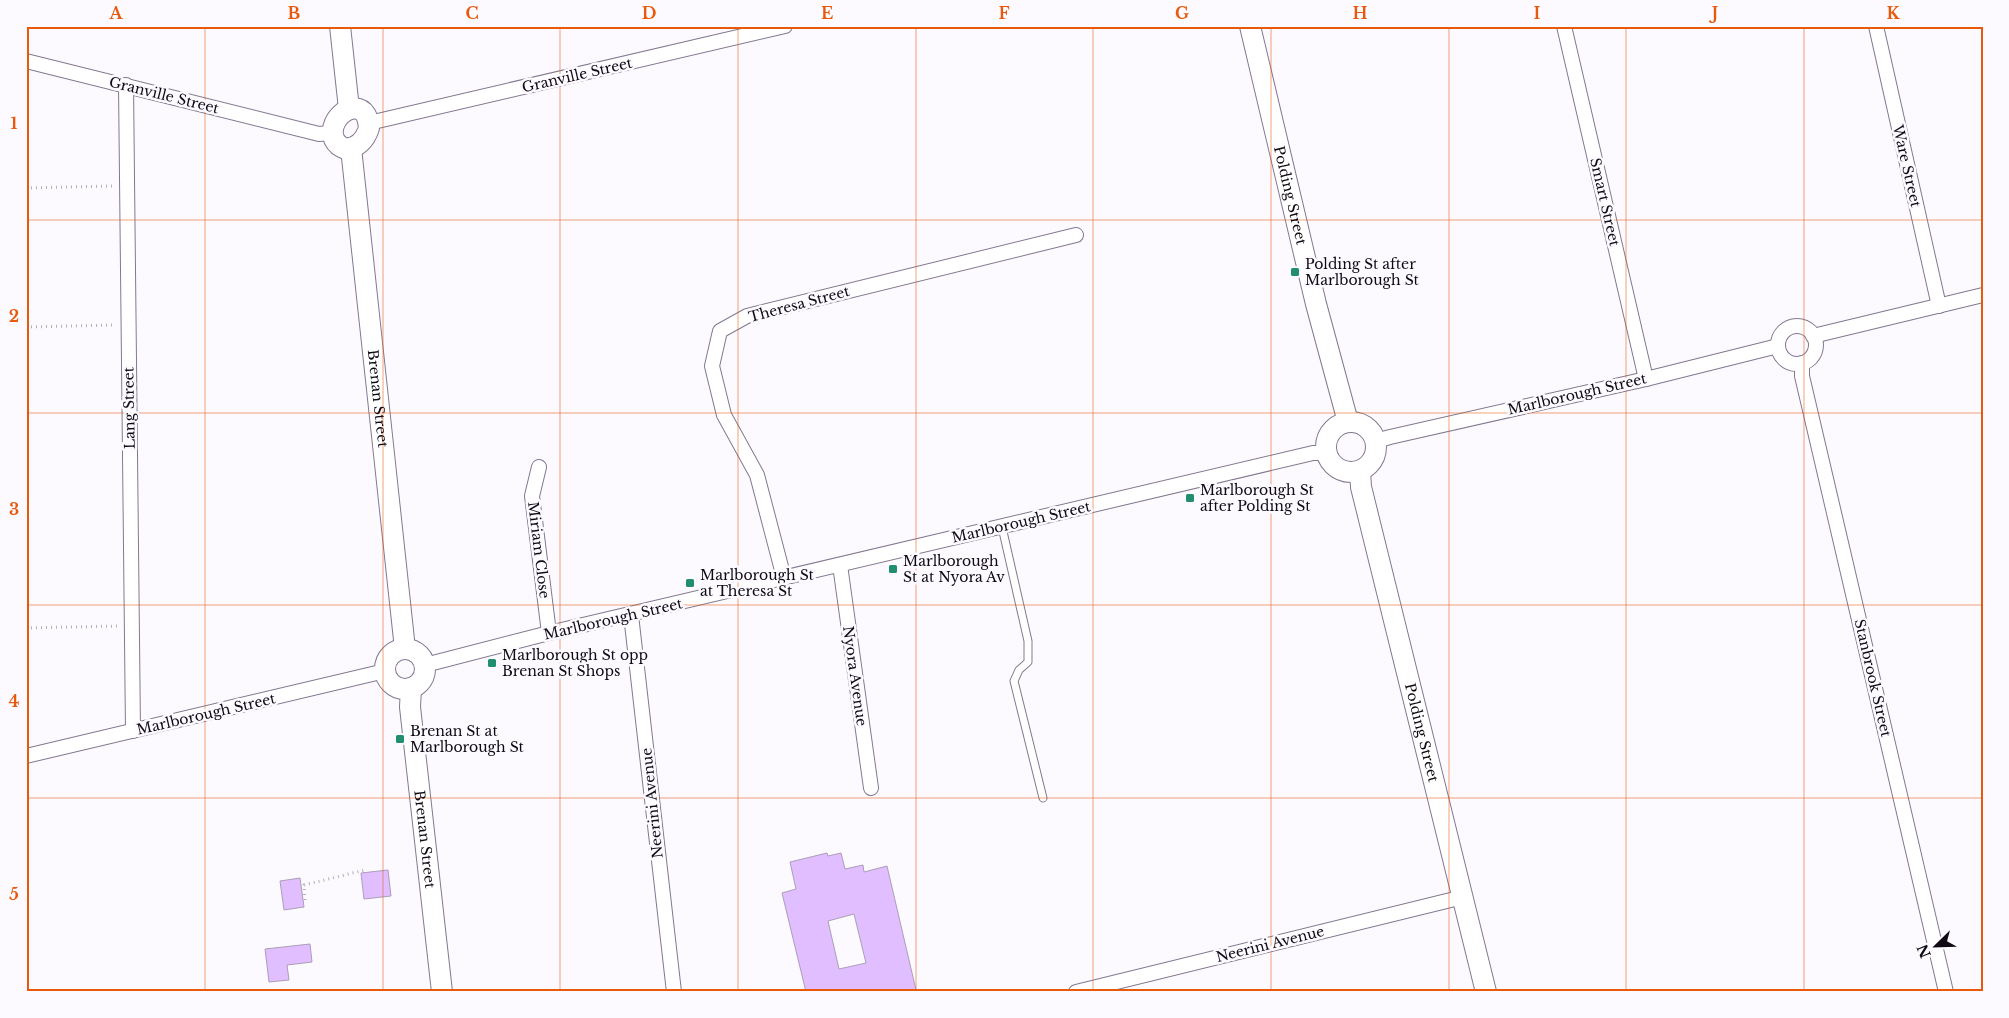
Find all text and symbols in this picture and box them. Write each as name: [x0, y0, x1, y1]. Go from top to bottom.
text: A: [109, 3, 124, 23]
text: B: [288, 3, 301, 23]
text: C: [465, 3, 479, 23]
text: D: [642, 3, 656, 23]
text: E: [821, 3, 833, 23]
text: F: [998, 3, 1010, 23]
text: G: [1175, 3, 1189, 23]
text: H: [1352, 3, 1368, 23]
text: I: [1534, 3, 1541, 23]
text: J: [1709, 3, 1718, 23]
text: K: [1886, 3, 1900, 23]
street label: Granville Street: [520, 53, 635, 96]
street label: Granville Street: [107, 73, 221, 118]
text: 1: [11, 113, 18, 133]
street label: Ware Street: [1889, 122, 1925, 209]
street label: Polding Street: [1270, 144, 1311, 247]
street label: Smart Street: [1586, 156, 1624, 249]
place label: Polding St after Marlborough St: [1305, 255, 1420, 289]
marker: Polding St after Marlborough St: [1289, 266, 1301, 278]
street label: Theresa Street: [747, 282, 852, 326]
text: 2: [9, 306, 19, 326]
street label: Brenan Street: [364, 349, 392, 449]
street label: Lang Street: [119, 366, 139, 449]
street label: Marlborough Street: [1506, 369, 1649, 419]
place label: Marlborough St after Polding St: [1200, 481, 1315, 515]
marker: Marlborough St after Polding St: [1184, 492, 1196, 504]
street label: Marlborough Street: [950, 497, 1093, 547]
text: 3: [9, 499, 19, 519]
street label: Miriam Close: [524, 500, 554, 600]
place label: Marlborough St at Nyora Av: [903, 552, 1005, 586]
marker: Marlborough St at Nyora Av: [887, 563, 899, 575]
place label: Marlborough St at Theresa St: [700, 566, 815, 600]
marker: Marlborough St at Theresa St: [684, 577, 696, 589]
street label: Marlborough Street: [542, 594, 685, 644]
street label: Stanbrook Street: [1851, 617, 1895, 739]
street label: Nyora Avenue: [839, 625, 871, 727]
place label: Marlborough St opp Brenan St Shops: [502, 646, 648, 680]
marker: Marlborough St opp Brenan St Shops: [486, 657, 498, 669]
street label: Polding Street: [1401, 681, 1443, 785]
street label: Marlborough Street: [135, 689, 278, 739]
text: 4: [9, 691, 19, 711]
place label: Brenan St at Marlborough St: [410, 722, 525, 756]
marker: Brenan St at Marlborough St: [394, 733, 406, 745]
street label: Neerini Avenue: [637, 747, 667, 859]
street label: Brenan Street: [410, 789, 439, 890]
text: 5: [9, 884, 19, 904]
north arrow: [1912, 920, 1962, 970]
street label: Neerini Avenue: [1214, 922, 1326, 966]
text: N: [1913, 942, 1935, 961]

